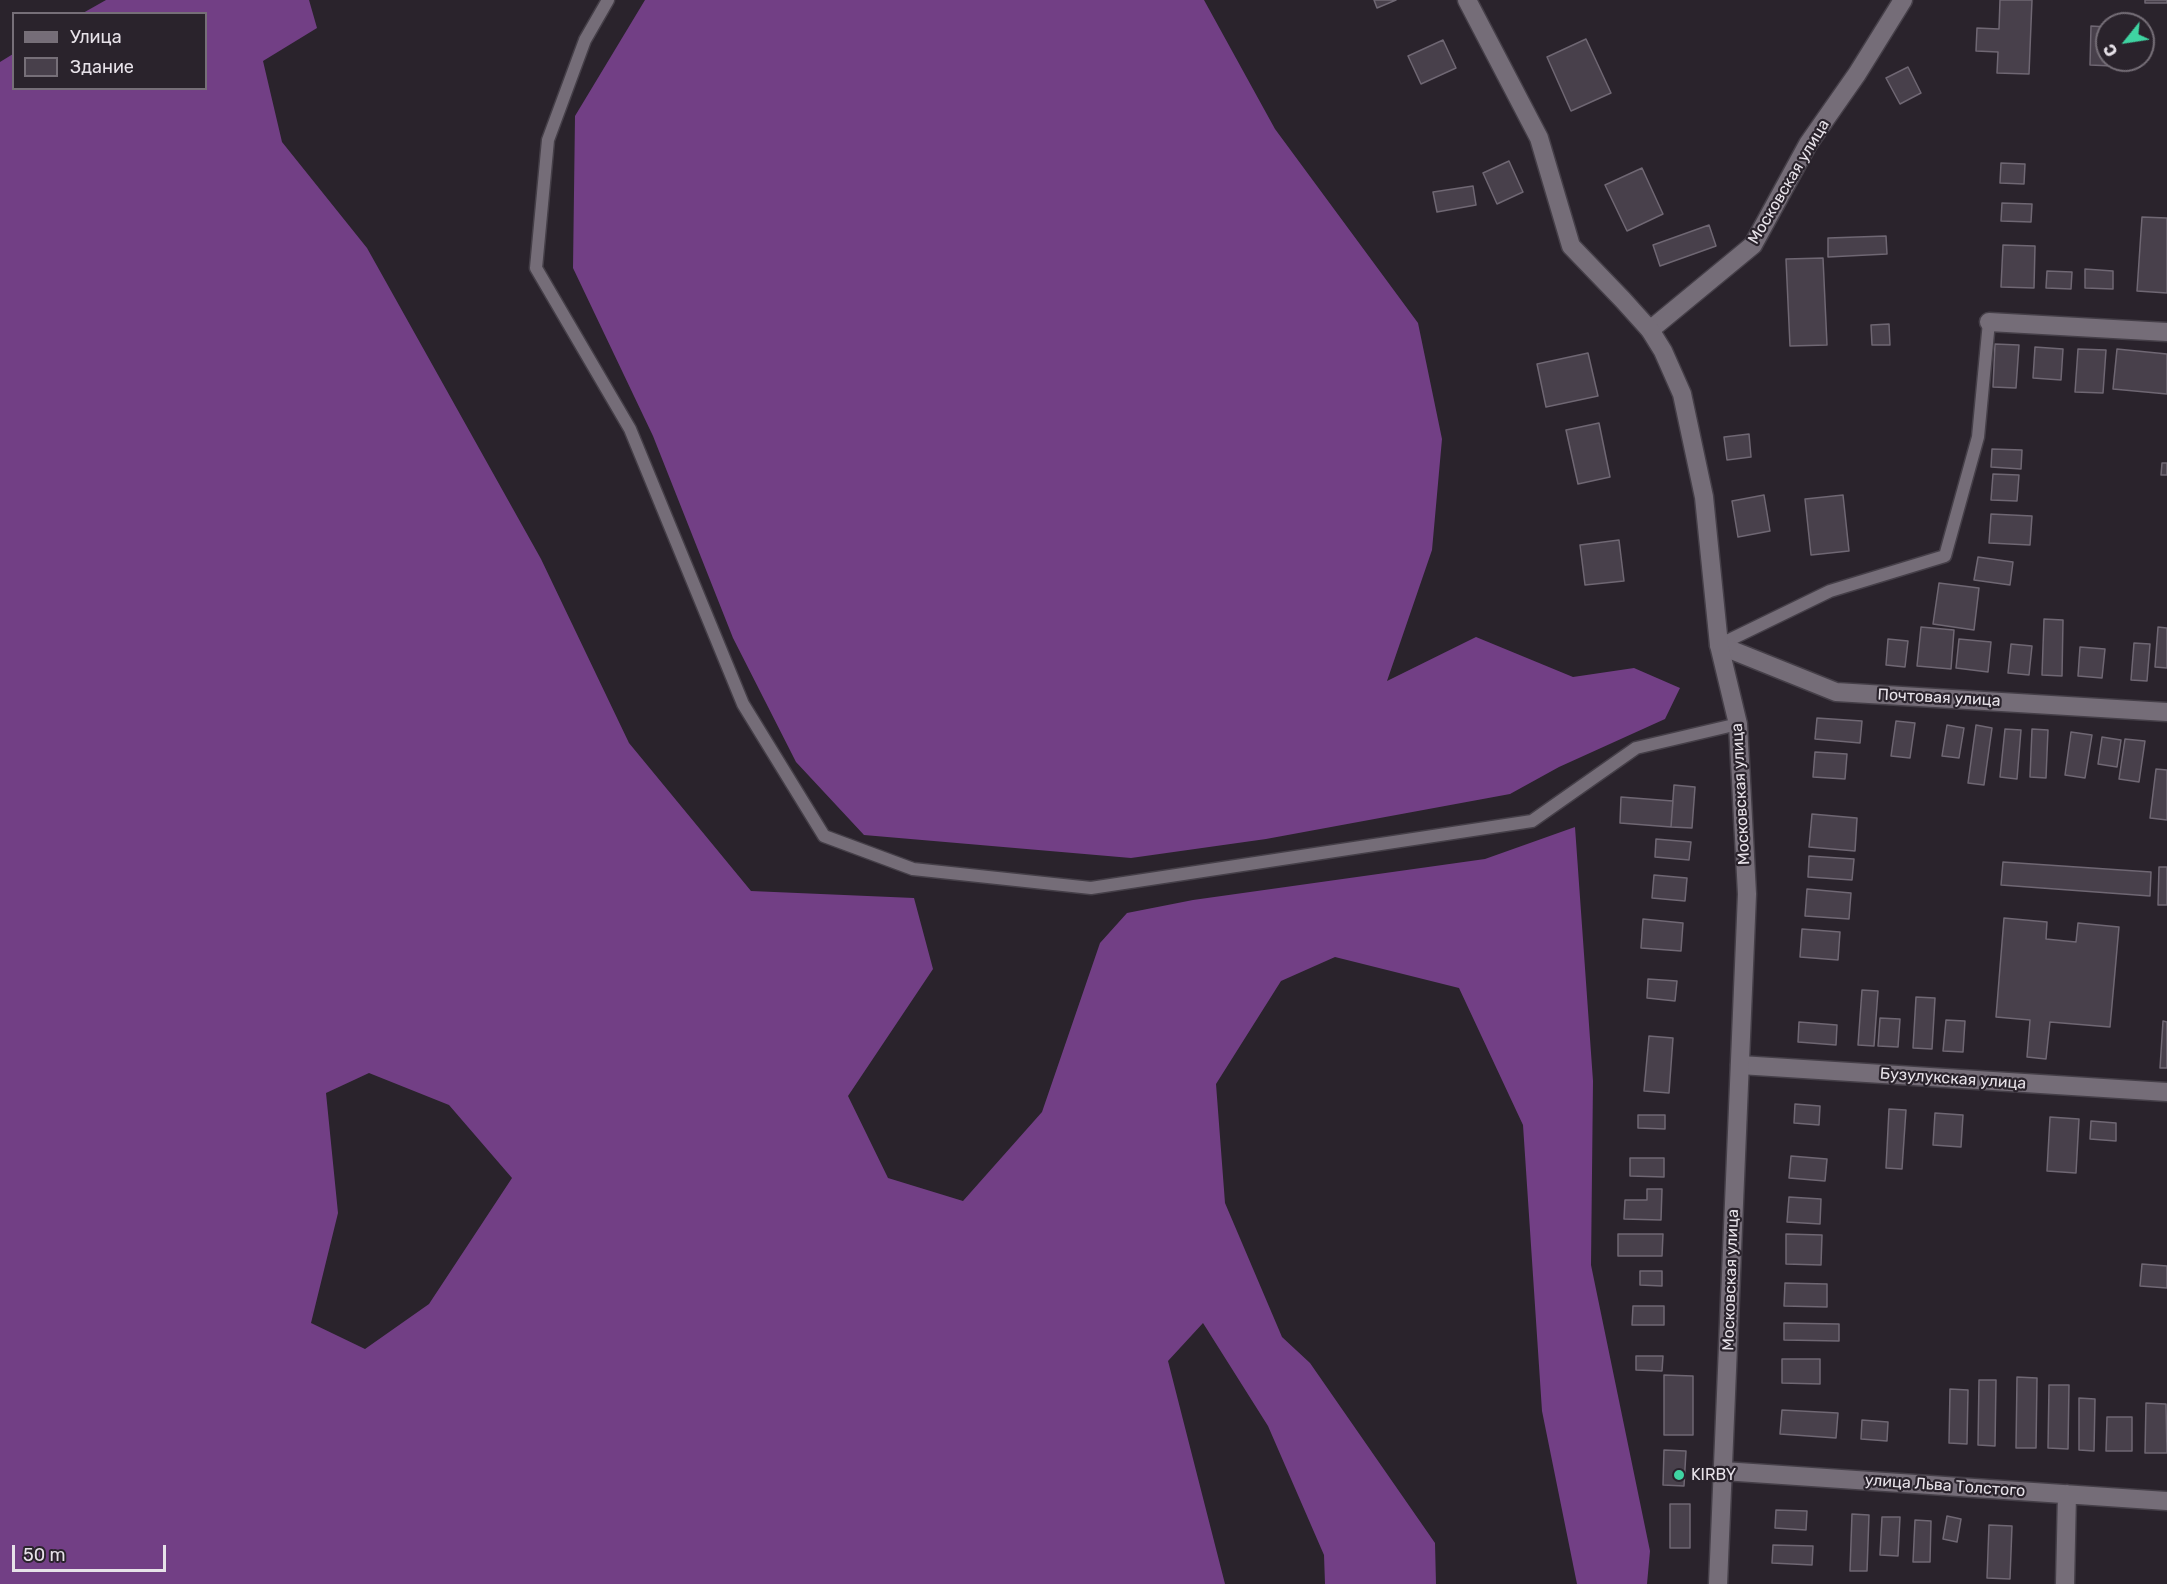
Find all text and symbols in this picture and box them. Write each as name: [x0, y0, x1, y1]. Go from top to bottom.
legend: [12, 12, 207, 90]
north arrow: [2095, 12, 2155, 72]
text: Улица: [70, 26, 122, 48]
text: С: [2100, 41, 2122, 60]
text: Здание: [70, 56, 134, 78]
street label: Московская улица: [1744, 116, 1834, 248]
street label: Почтовая улица: [1877, 685, 2001, 711]
street label: Московская улица: [1728, 723, 1754, 865]
street label: Бузулукская улица: [1879, 1064, 2027, 1094]
street label: Московская улица: [1719, 1209, 1743, 1351]
place label: KIRBY: [1691, 1465, 1736, 1485]
marker: KIRBY: [1672, 1468, 1686, 1482]
street label: улица Льва Толстого: [1864, 1471, 2026, 1501]
scale bar: [15, 1533, 170, 1571]
text: 50 m: [23, 1544, 66, 1566]

